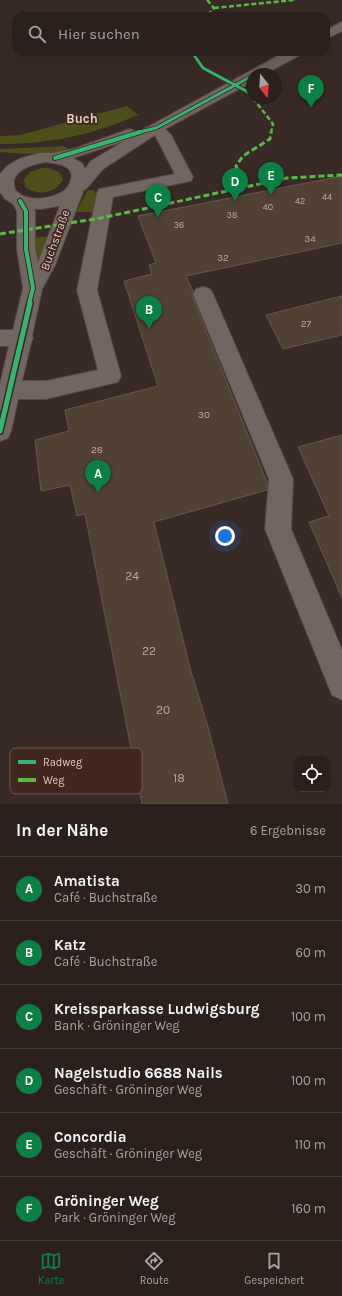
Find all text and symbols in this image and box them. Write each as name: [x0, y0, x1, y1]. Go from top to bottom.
search box: [12, 12, 330, 56]
icon: search: [26, 23, 48, 45]
text: Hier suchen: [58, 25, 140, 43]
north arrow: [246, 68, 282, 104]
pin: F: [298, 75, 324, 108]
district label: Buch: [66, 111, 98, 126]
pin: E: [258, 162, 284, 195]
pin: D: [222, 168, 248, 201]
pin: C: [145, 184, 171, 217]
house number: 44: [322, 192, 332, 202]
house number: 42: [295, 196, 305, 206]
house number: 40: [263, 202, 273, 212]
street label: Buchstraße: [38, 208, 72, 272]
house number: 38: [227, 210, 238, 220]
house number: 36: [174, 220, 184, 230]
house number: 34: [304, 233, 316, 245]
house number: 32: [217, 252, 229, 264]
pin: B: [136, 296, 162, 329]
house number: 27: [301, 318, 312, 330]
house number: 30: [198, 409, 210, 421]
house number: 28: [91, 444, 103, 456]
pin: A: [85, 460, 111, 493]
your location: [215, 526, 235, 546]
house number: 24: [125, 569, 139, 583]
house number: 22: [142, 644, 156, 658]
house number: 20: [156, 703, 170, 717]
legend: [10, 748, 142, 794]
text: Radweg: [43, 756, 83, 769]
map controls: [294, 756, 330, 792]
button: locate: [294, 756, 330, 792]
house number: 18: [173, 771, 185, 785]
text: Weg: [43, 774, 65, 787]
text: In der Nähe: [16, 820, 108, 840]
text: 6 Ergebnisse: [250, 823, 326, 838]
text: Amatista: [54, 872, 120, 890]
text: A: [25, 881, 33, 896]
text: 30 m: [295, 881, 326, 896]
text: Café · Buchstraße: [54, 890, 157, 905]
text: Katz: [54, 936, 86, 954]
text: B: [25, 945, 33, 960]
text: 60 m: [296, 945, 326, 960]
text: Café · Buchstraße: [54, 954, 157, 969]
text: Kreissparkasse Ludwigsburg: [54, 1000, 260, 1018]
text: C: [25, 1009, 33, 1024]
text: 100 m: [291, 1009, 326, 1024]
text: Bank · Gröninger Weg: [54, 1018, 180, 1033]
text: Nagelstudio 6688 Nails: [54, 1064, 223, 1082]
text: D: [25, 1073, 33, 1088]
text: 100 m: [291, 1073, 326, 1088]
text: Geschäft · Gröninger Weg: [54, 1082, 202, 1097]
text: Concordia: [54, 1128, 127, 1146]
text: E: [25, 1137, 33, 1152]
text: 110 m: [294, 1137, 326, 1152]
text: Geschäft · Gröninger Weg: [54, 1146, 202, 1161]
text: Gröninger Weg: [54, 1192, 159, 1210]
text: F: [25, 1201, 33, 1216]
text: 160 m: [291, 1201, 326, 1216]
text: Park · Gröninger Weg: [54, 1210, 176, 1225]
tab: Karte: [38, 1250, 64, 1287]
tab: Route: [140, 1250, 169, 1287]
tab: Gespeichert: [244, 1250, 304, 1287]

